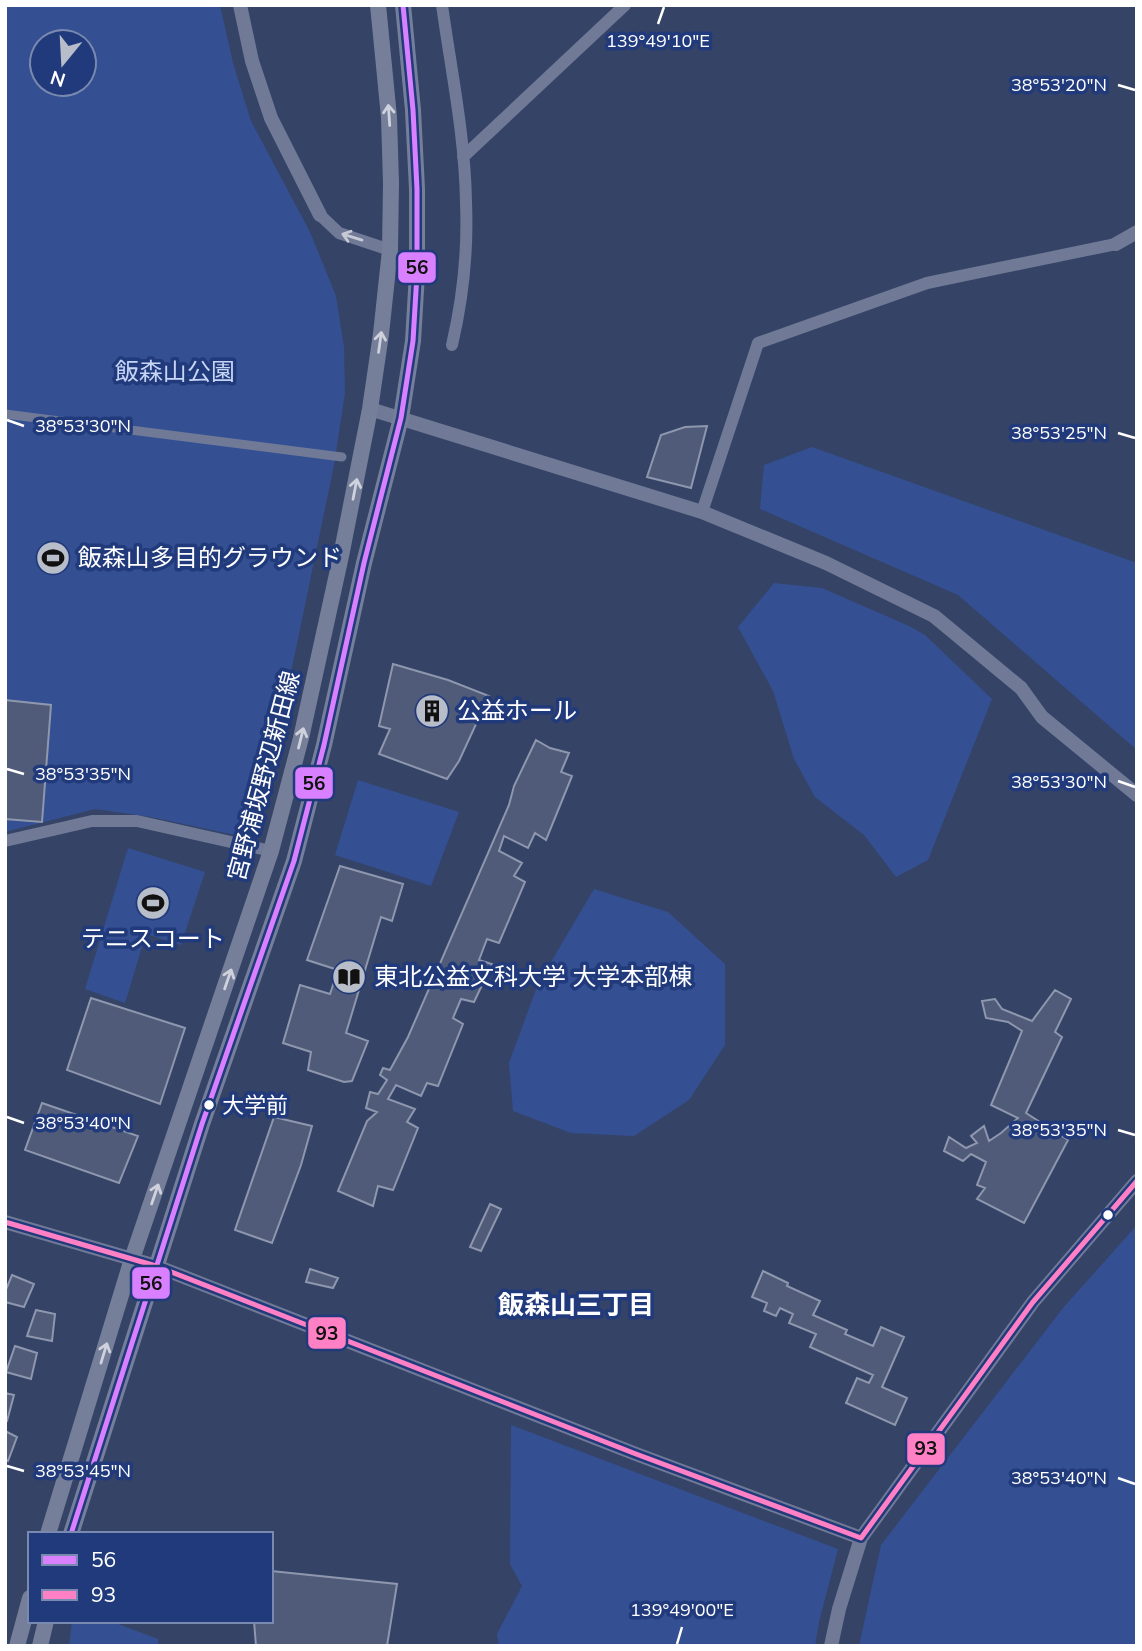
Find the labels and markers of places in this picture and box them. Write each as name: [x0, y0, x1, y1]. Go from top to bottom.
sports icon: 飯森山多目的グラウンド: [34, 539, 72, 577]
place label: 飯森山多目的グラウンド: [78, 542, 342, 572]
building icon: 公益ホール: [413, 692, 451, 730]
place label: 公益ホール: [457, 695, 577, 725]
sports icon: テニスコート: [134, 884, 172, 922]
place label: テニスコート: [81, 923, 225, 953]
library icon: 東北公益文科大学 大学本部棟: [330, 958, 368, 996]
place label: 東北公益文科大学 大学本部棟: [374, 961, 692, 991]
place label: 大学前: [222, 1091, 288, 1119]
marker: 大学前: [202, 1098, 216, 1112]
unlabelled marker: [1101, 1208, 1115, 1222]

